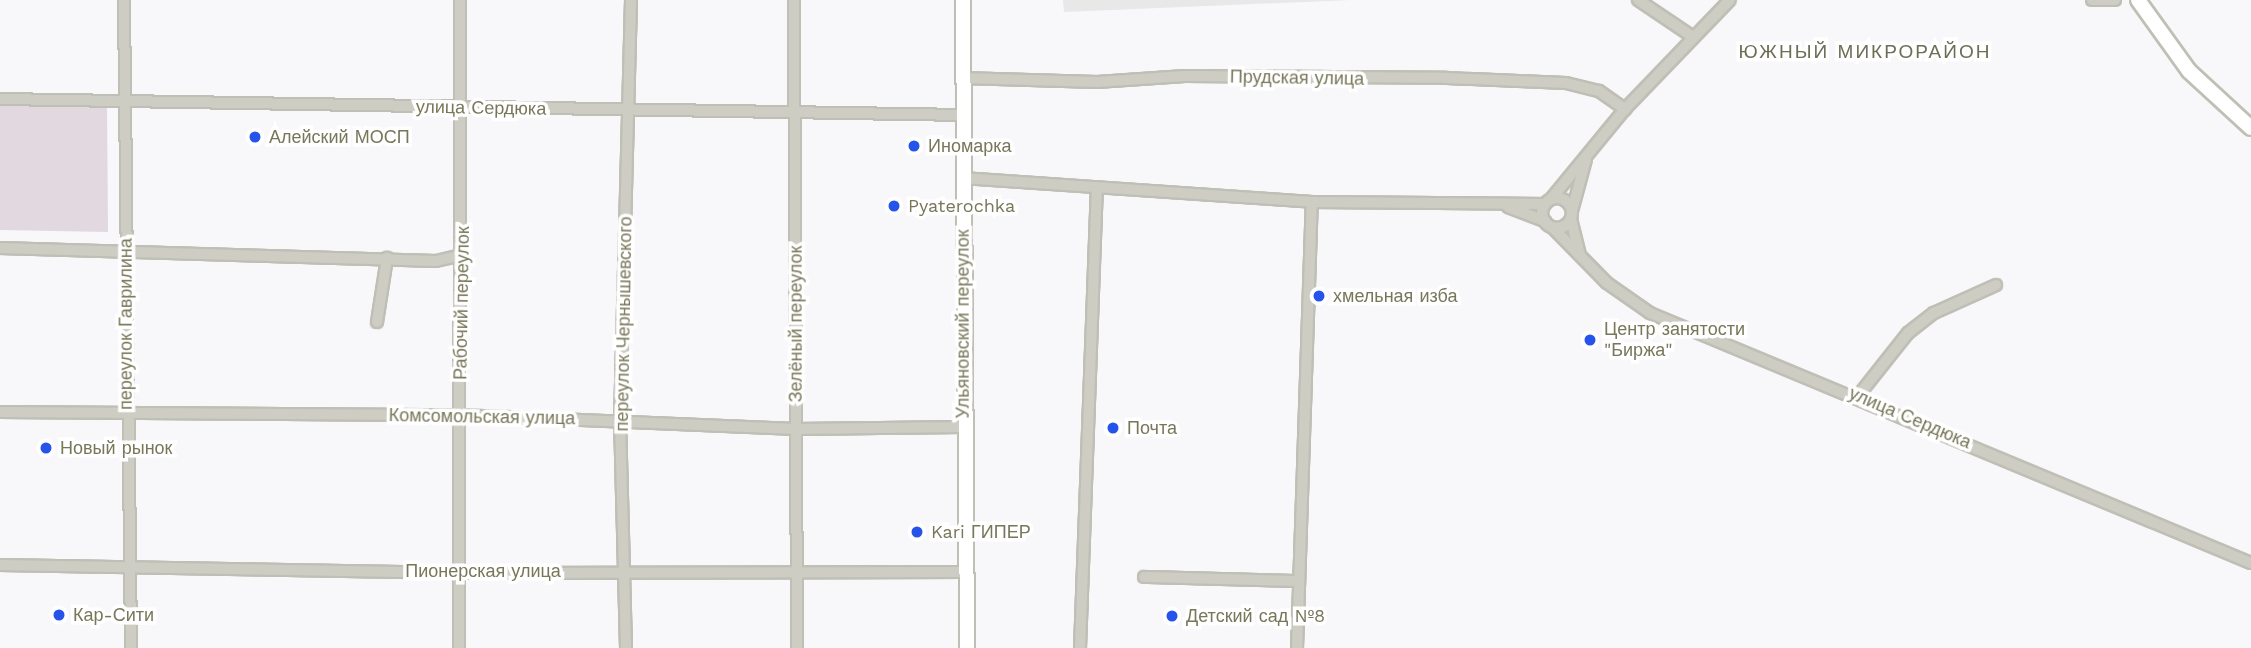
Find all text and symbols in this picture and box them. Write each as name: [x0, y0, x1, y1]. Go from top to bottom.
district label: ЮЖНЫЙ МИКРОРАЙОН: [1741, 41, 1989, 63]
street label: Прудская улица: [1230, 66, 1364, 90]
street label: улица Сердюка: [416, 96, 546, 120]
place label: Алейский МОСП: [269, 126, 410, 148]
marker: Алейский МОСП: [247, 129, 263, 145]
place label: Иномарка: [928, 135, 1012, 157]
marker: Иномарка: [906, 138, 922, 154]
place label: Pyaterochka: [908, 195, 1015, 217]
marker: Pyaterochka: [886, 198, 902, 214]
street label: переулок Чернышевского: [611, 216, 637, 432]
street label: Рабочий переулок: [450, 226, 474, 380]
street label: Ульяновский переулок: [952, 229, 974, 419]
street label: переулок Гаврилина: [115, 238, 137, 410]
street label: Зелёный переулок: [785, 246, 807, 402]
place label: хмельная изба: [1333, 285, 1458, 307]
marker: хмельная изба: [1311, 288, 1327, 304]
place label: Центр занятости "Биржа": [1604, 319, 1745, 362]
marker: Центр занятости "Биржа": [1582, 332, 1598, 348]
street label: улица Сердюка: [1846, 383, 1974, 453]
street label: Комсомольская улица: [389, 405, 575, 429]
place label: Почта: [1127, 417, 1177, 439]
marker: Почта: [1105, 420, 1121, 436]
place label: Новый рынок: [60, 437, 172, 459]
marker: Новый рынок: [38, 440, 54, 456]
place label: Kari ГИПЕР: [931, 521, 1031, 543]
marker: Kari ГИПЕР: [909, 524, 925, 540]
street label: Пионерская улица: [405, 560, 561, 582]
place label: Кар-Сити: [73, 604, 154, 626]
place label: Детский сад №8: [1186, 605, 1325, 627]
marker: Кар-Сити: [51, 607, 67, 623]
marker: Детский сад №8: [1164, 608, 1180, 624]

